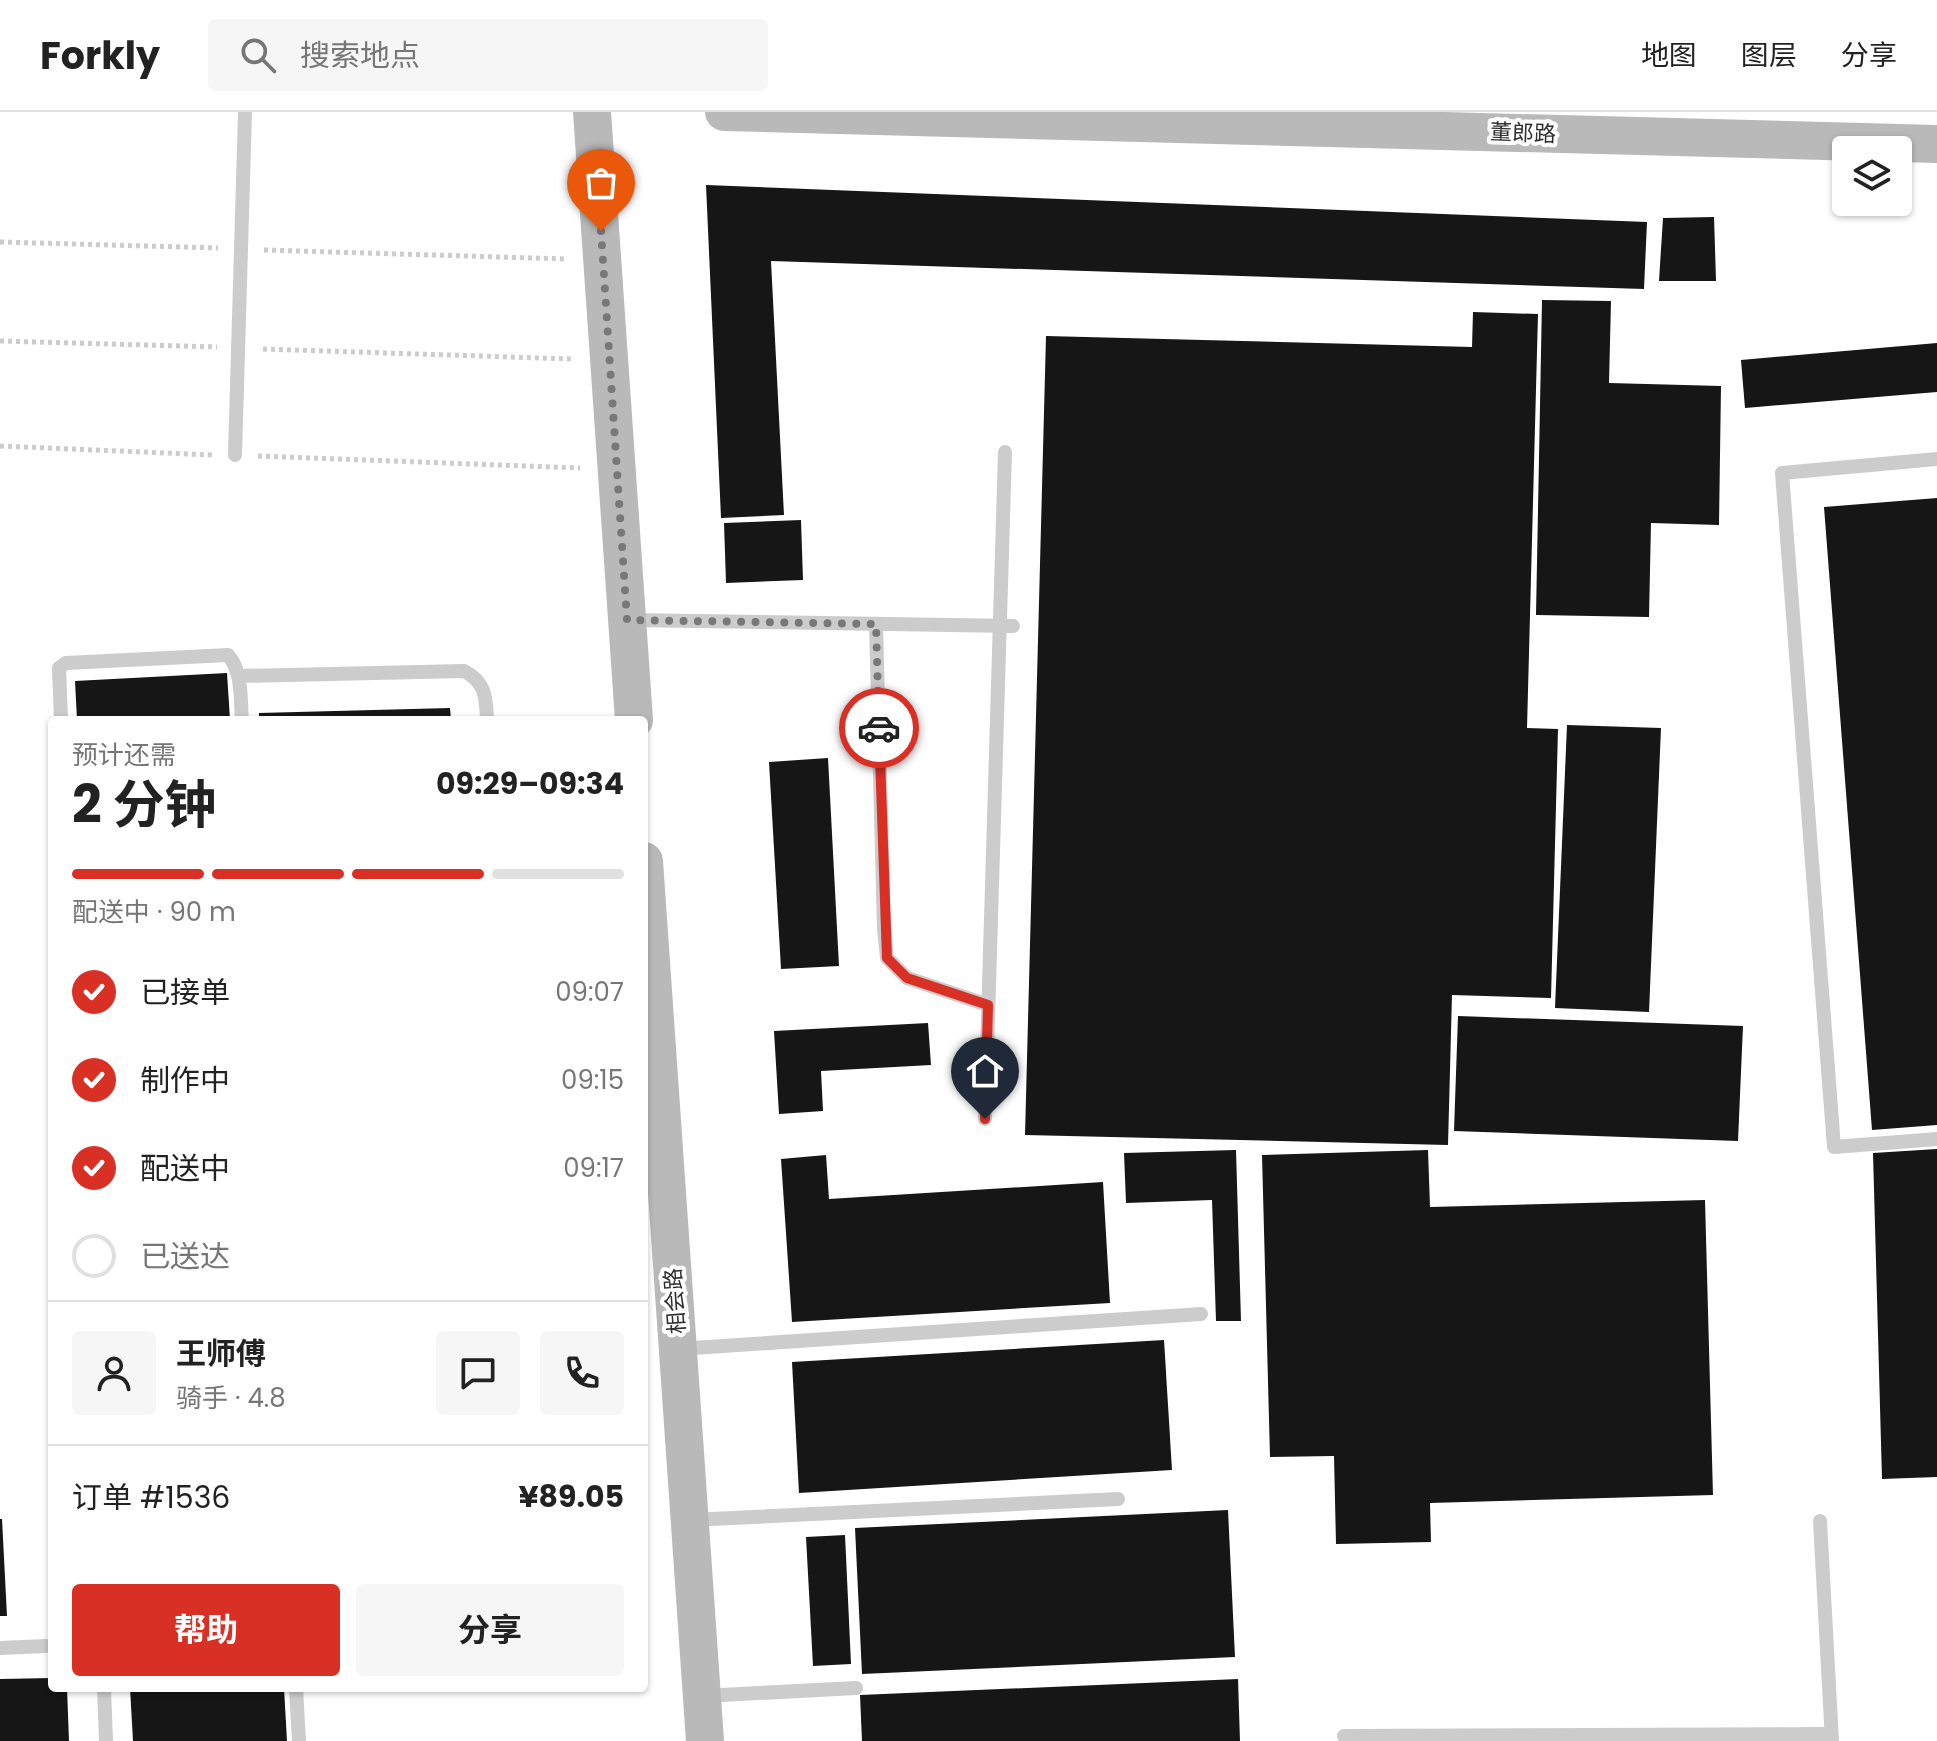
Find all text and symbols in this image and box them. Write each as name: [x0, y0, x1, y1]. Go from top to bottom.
search box: [208, 19, 768, 91]
text: Forkly: [40, 29, 160, 82]
icon: search: [236, 33, 280, 77]
text: 搜索地点: [300, 34, 420, 77]
text: 地图: [1641, 36, 1697, 75]
text: 图层: [1741, 36, 1797, 75]
text: 分享: [1841, 36, 1897, 75]
street label: 董郎路: [1489, 116, 1557, 150]
map controls: [1832, 136, 1912, 216]
button: layers: [1832, 136, 1912, 216]
pin: [567, 149, 635, 231]
icon: bag: [579, 161, 623, 205]
courier: [839, 688, 919, 768]
icon: car: [857, 706, 901, 750]
text: 预计还需: [72, 737, 176, 773]
text: 09:29–09:34: [436, 762, 624, 805]
text: 2 分钟: [72, 768, 217, 841]
text: 配送中 · 90 m: [72, 894, 236, 930]
icon: check: [72, 970, 116, 1014]
text: 已接单: [140, 971, 230, 1014]
text: 09:07: [555, 974, 624, 1010]
pin: [951, 1037, 1019, 1119]
icon: home: [963, 1049, 1007, 1093]
icon: check: [72, 1058, 116, 1102]
text: 制作中: [140, 1059, 230, 1102]
text: 09:15: [561, 1062, 624, 1098]
icon: check: [72, 1146, 116, 1190]
text: 配送中: [140, 1147, 230, 1190]
text: 09:17: [563, 1150, 624, 1186]
text: 已送达: [140, 1235, 230, 1278]
street label: 相会路: [657, 1267, 693, 1335]
button: person: [72, 1331, 156, 1415]
button: chat: [436, 1331, 520, 1415]
button: phone: [540, 1331, 624, 1415]
text: 王师傅: [176, 1332, 266, 1375]
text: 骑手 · 4.8: [176, 1380, 286, 1416]
text: ¥89.05: [518, 1475, 624, 1518]
text: 订单 #1536: [72, 1476, 230, 1519]
button: 帮助: [72, 1584, 340, 1676]
button: 分享: [356, 1584, 624, 1676]

